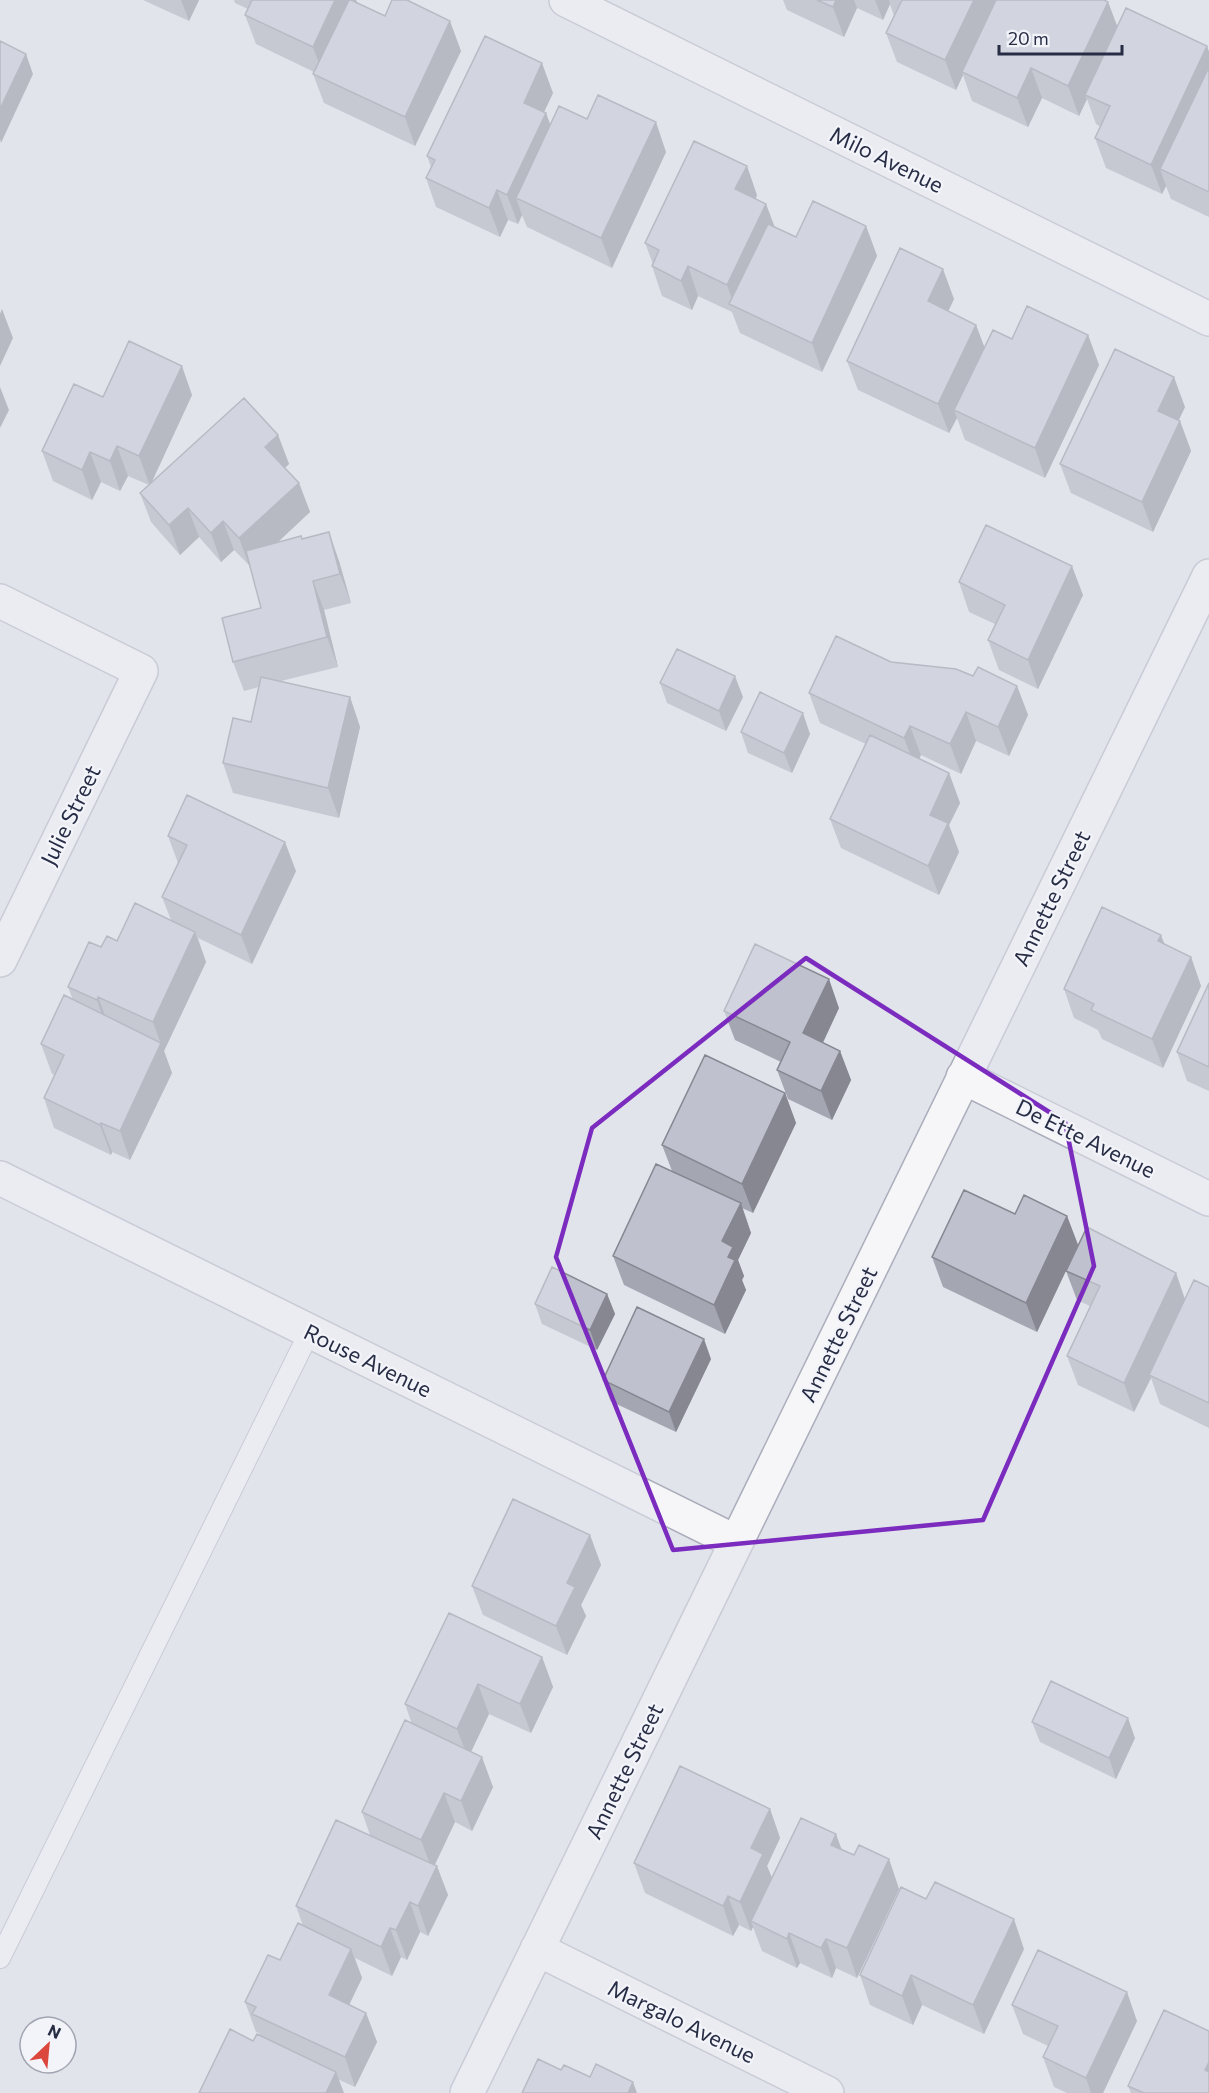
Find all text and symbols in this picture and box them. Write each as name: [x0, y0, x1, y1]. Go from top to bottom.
scale bar: [999, 18, 1122, 56]
text: 20 m: [1008, 27, 1049, 49]
street label: Milo Avenue: [826, 120, 948, 198]
street label: Julie Street: [34, 761, 106, 869]
street label: Annette Street: [1006, 826, 1096, 970]
street label: De Ette Avenue: [1012, 1093, 1160, 1183]
street label: Annette Street: [793, 1262, 883, 1406]
street label: Rouse Avenue: [300, 1317, 436, 1403]
street label: Annette Street: [579, 1699, 669, 1843]
street label: Margalo Avenue: [604, 1974, 760, 2068]
north arrow: [18, 2015, 78, 2075]
text: N: [45, 2020, 64, 2042]

